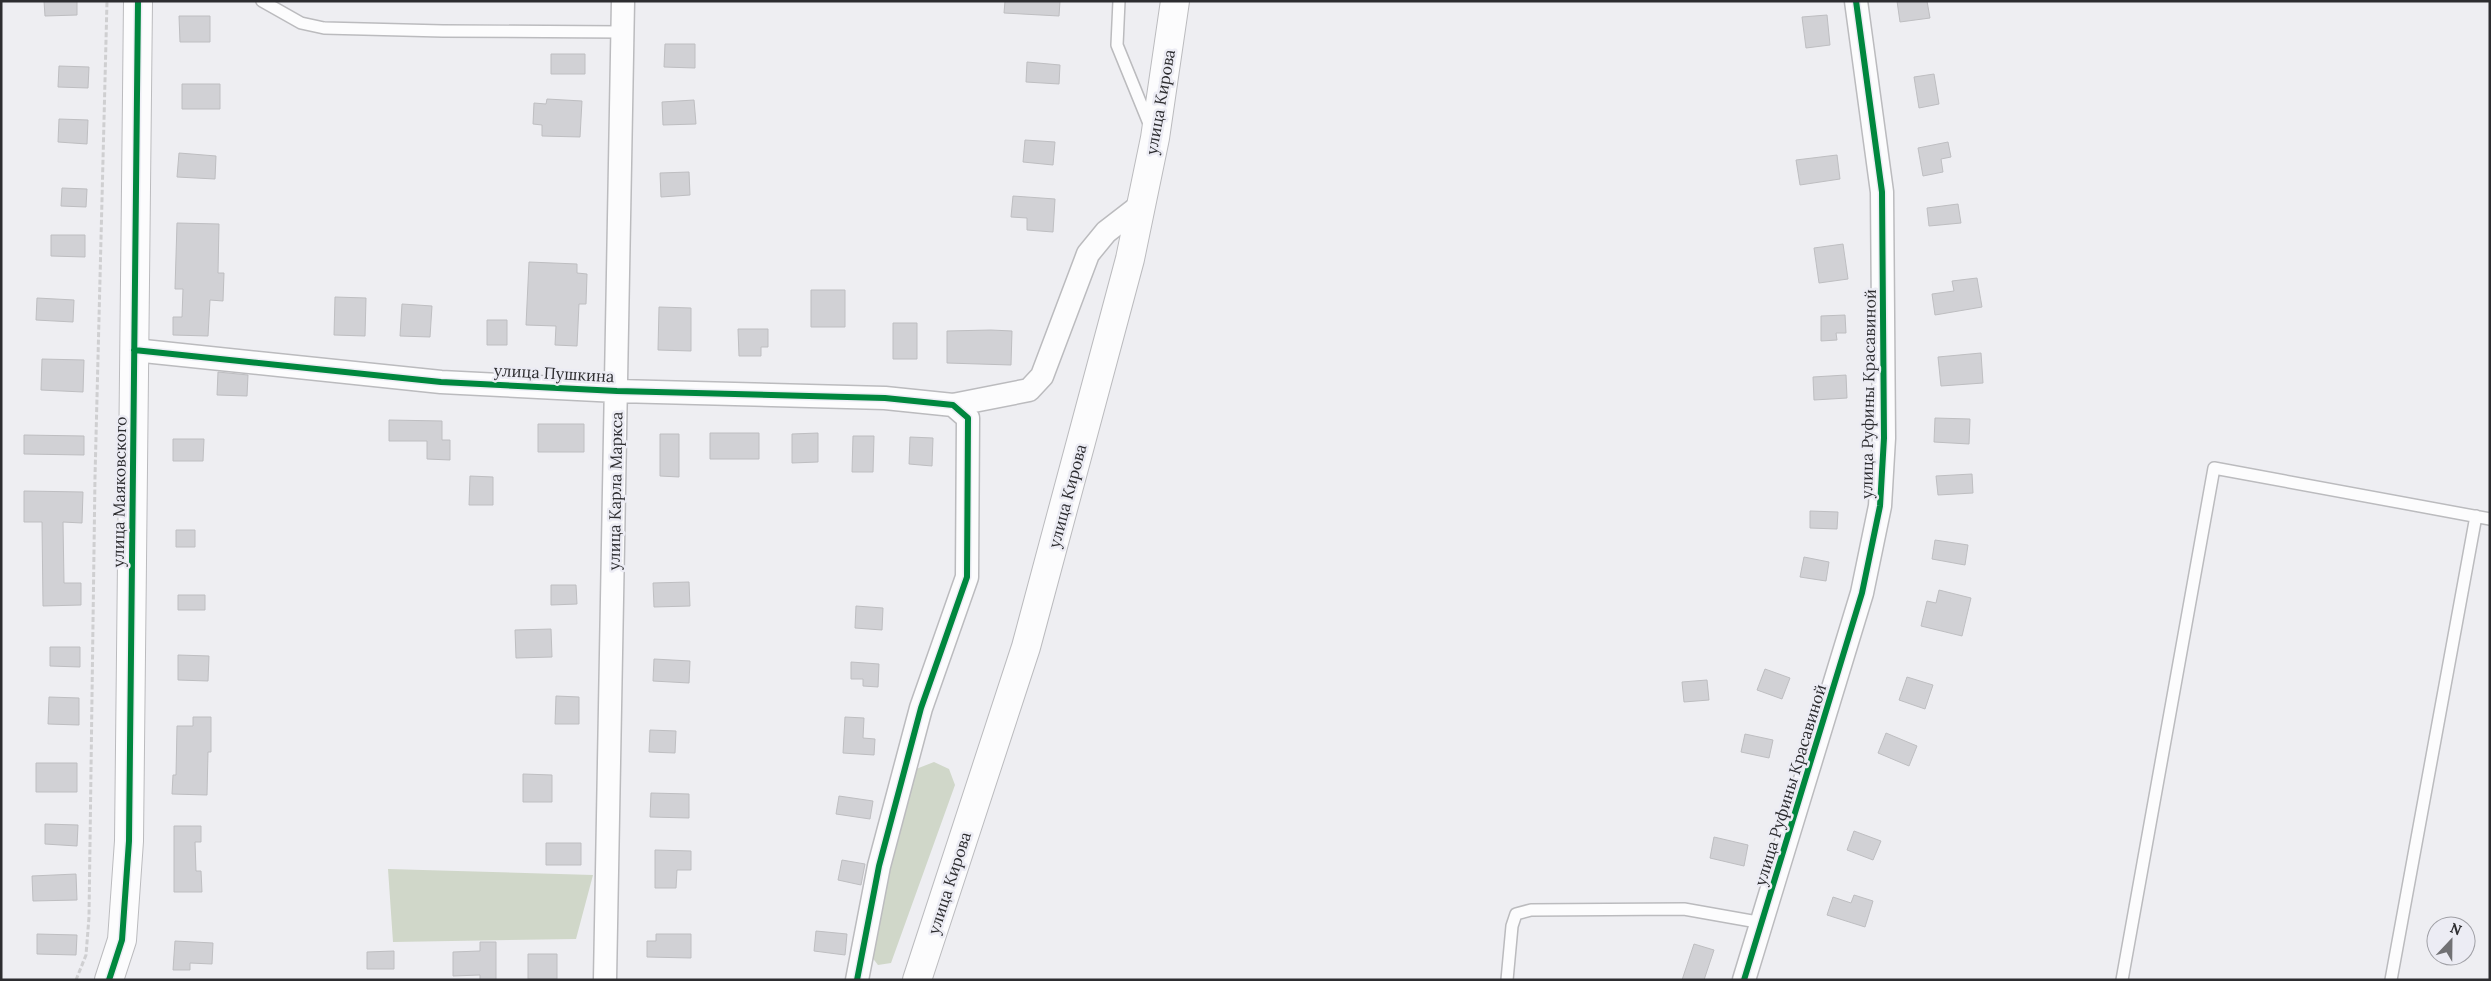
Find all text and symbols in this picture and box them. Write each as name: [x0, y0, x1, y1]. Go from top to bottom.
street label: улица Кирова: [1141, 48, 1179, 156]
street label: улица Руфины Красавиной: [1856, 289, 1880, 499]
street label: улица Пушкина: [493, 360, 615, 386]
street label: улица Карла Маркса: [604, 412, 626, 570]
street label: улица Маяковского: [108, 416, 130, 568]
street label: улица Кирова: [1044, 442, 1090, 550]
street label: улица Руфины Красавиной: [1750, 682, 1830, 888]
street label: улица Кирова: [923, 829, 975, 937]
north arrow: [2426, 916, 2476, 966]
text: N: [2447, 919, 2464, 939]

